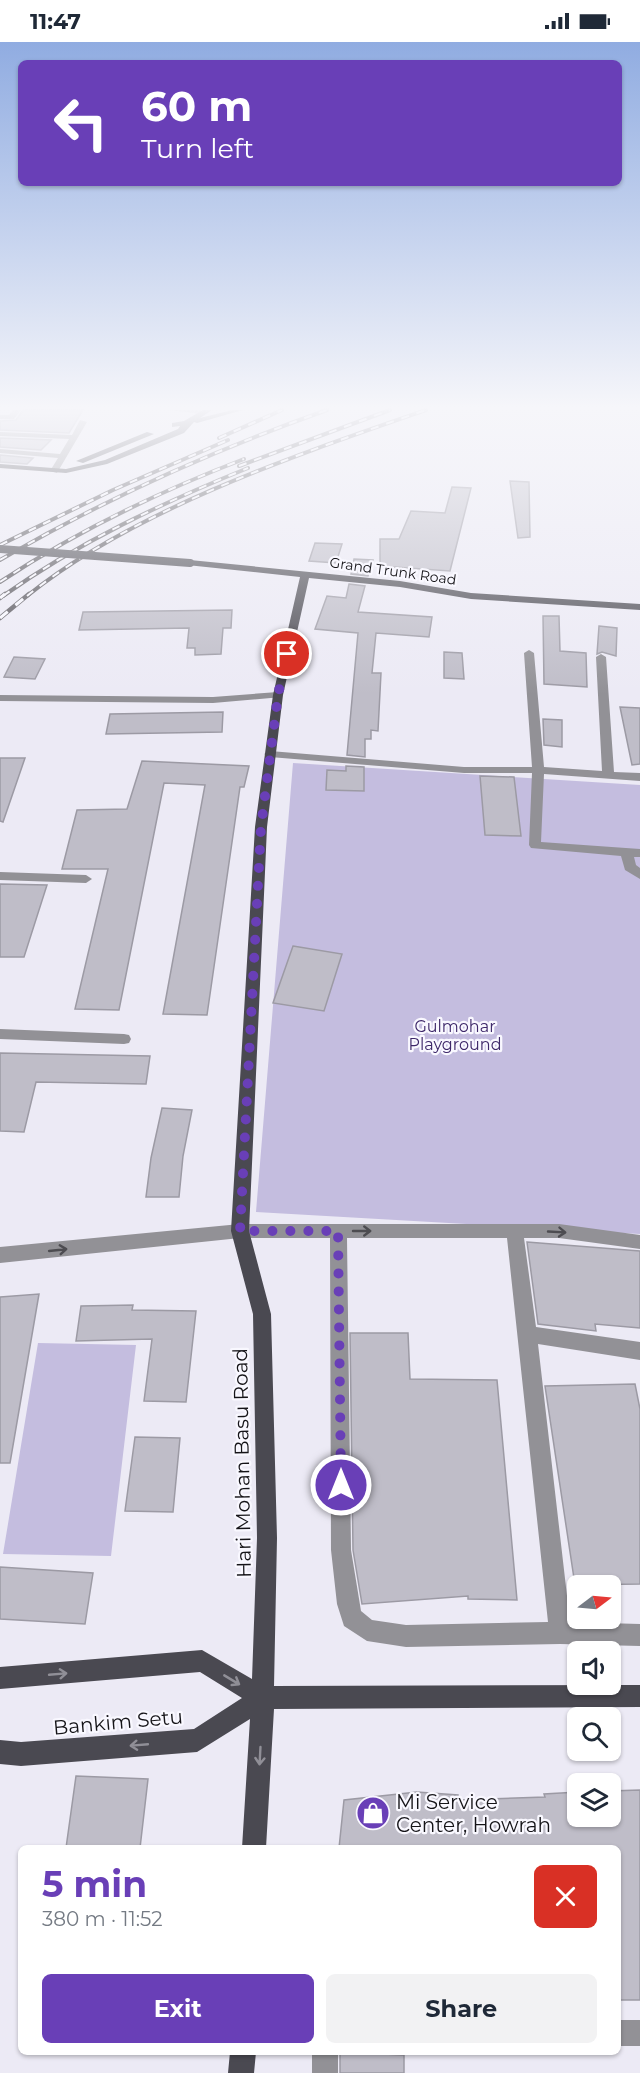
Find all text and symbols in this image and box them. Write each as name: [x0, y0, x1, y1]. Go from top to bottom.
text: 11:47: [30, 8, 81, 35]
text: 60 m: [141, 80, 252, 132]
icon: left: [42, 84, 120, 162]
text: Turn left: [141, 132, 254, 165]
street label: Grand Trunk Road: [329, 553, 457, 589]
pin: [261, 628, 312, 679]
icon: arrive: [270, 637, 303, 670]
park label: Gulmohar Playground: [409, 1017, 501, 1054]
one-way arrow: [351, 1225, 371, 1237]
one-way arrow: [546, 1226, 566, 1237]
one-way arrow: [48, 1244, 68, 1255]
street label: Hari Mohan Basu Road: [228, 1348, 256, 1578]
position arrow: [309, 1453, 373, 1517]
north arrow: [567, 1575, 621, 1629]
map controls: [567, 1575, 621, 1827]
button: sound: [567, 1641, 621, 1695]
one-way arrow: [48, 1668, 68, 1679]
one-way arrow: [223, 1674, 240, 1686]
street label: Bankim Setu: [52, 1704, 184, 1740]
button: search: [567, 1707, 621, 1761]
one-way arrow: [130, 1739, 150, 1750]
one-way arrow: [254, 1746, 265, 1766]
button: layers: [567, 1773, 621, 1827]
place label: Mi Service Center, Howrah: [396, 1790, 551, 1837]
shop icon: Mi Service Center, Howrah: [355, 1795, 391, 1831]
text: 5 min: [42, 1862, 147, 1906]
button: close: [534, 1865, 597, 1928]
text: 380 m · 11:52: [42, 1907, 163, 1931]
button: Exit: [42, 1974, 314, 2043]
button: Share: [326, 1974, 597, 2043]

